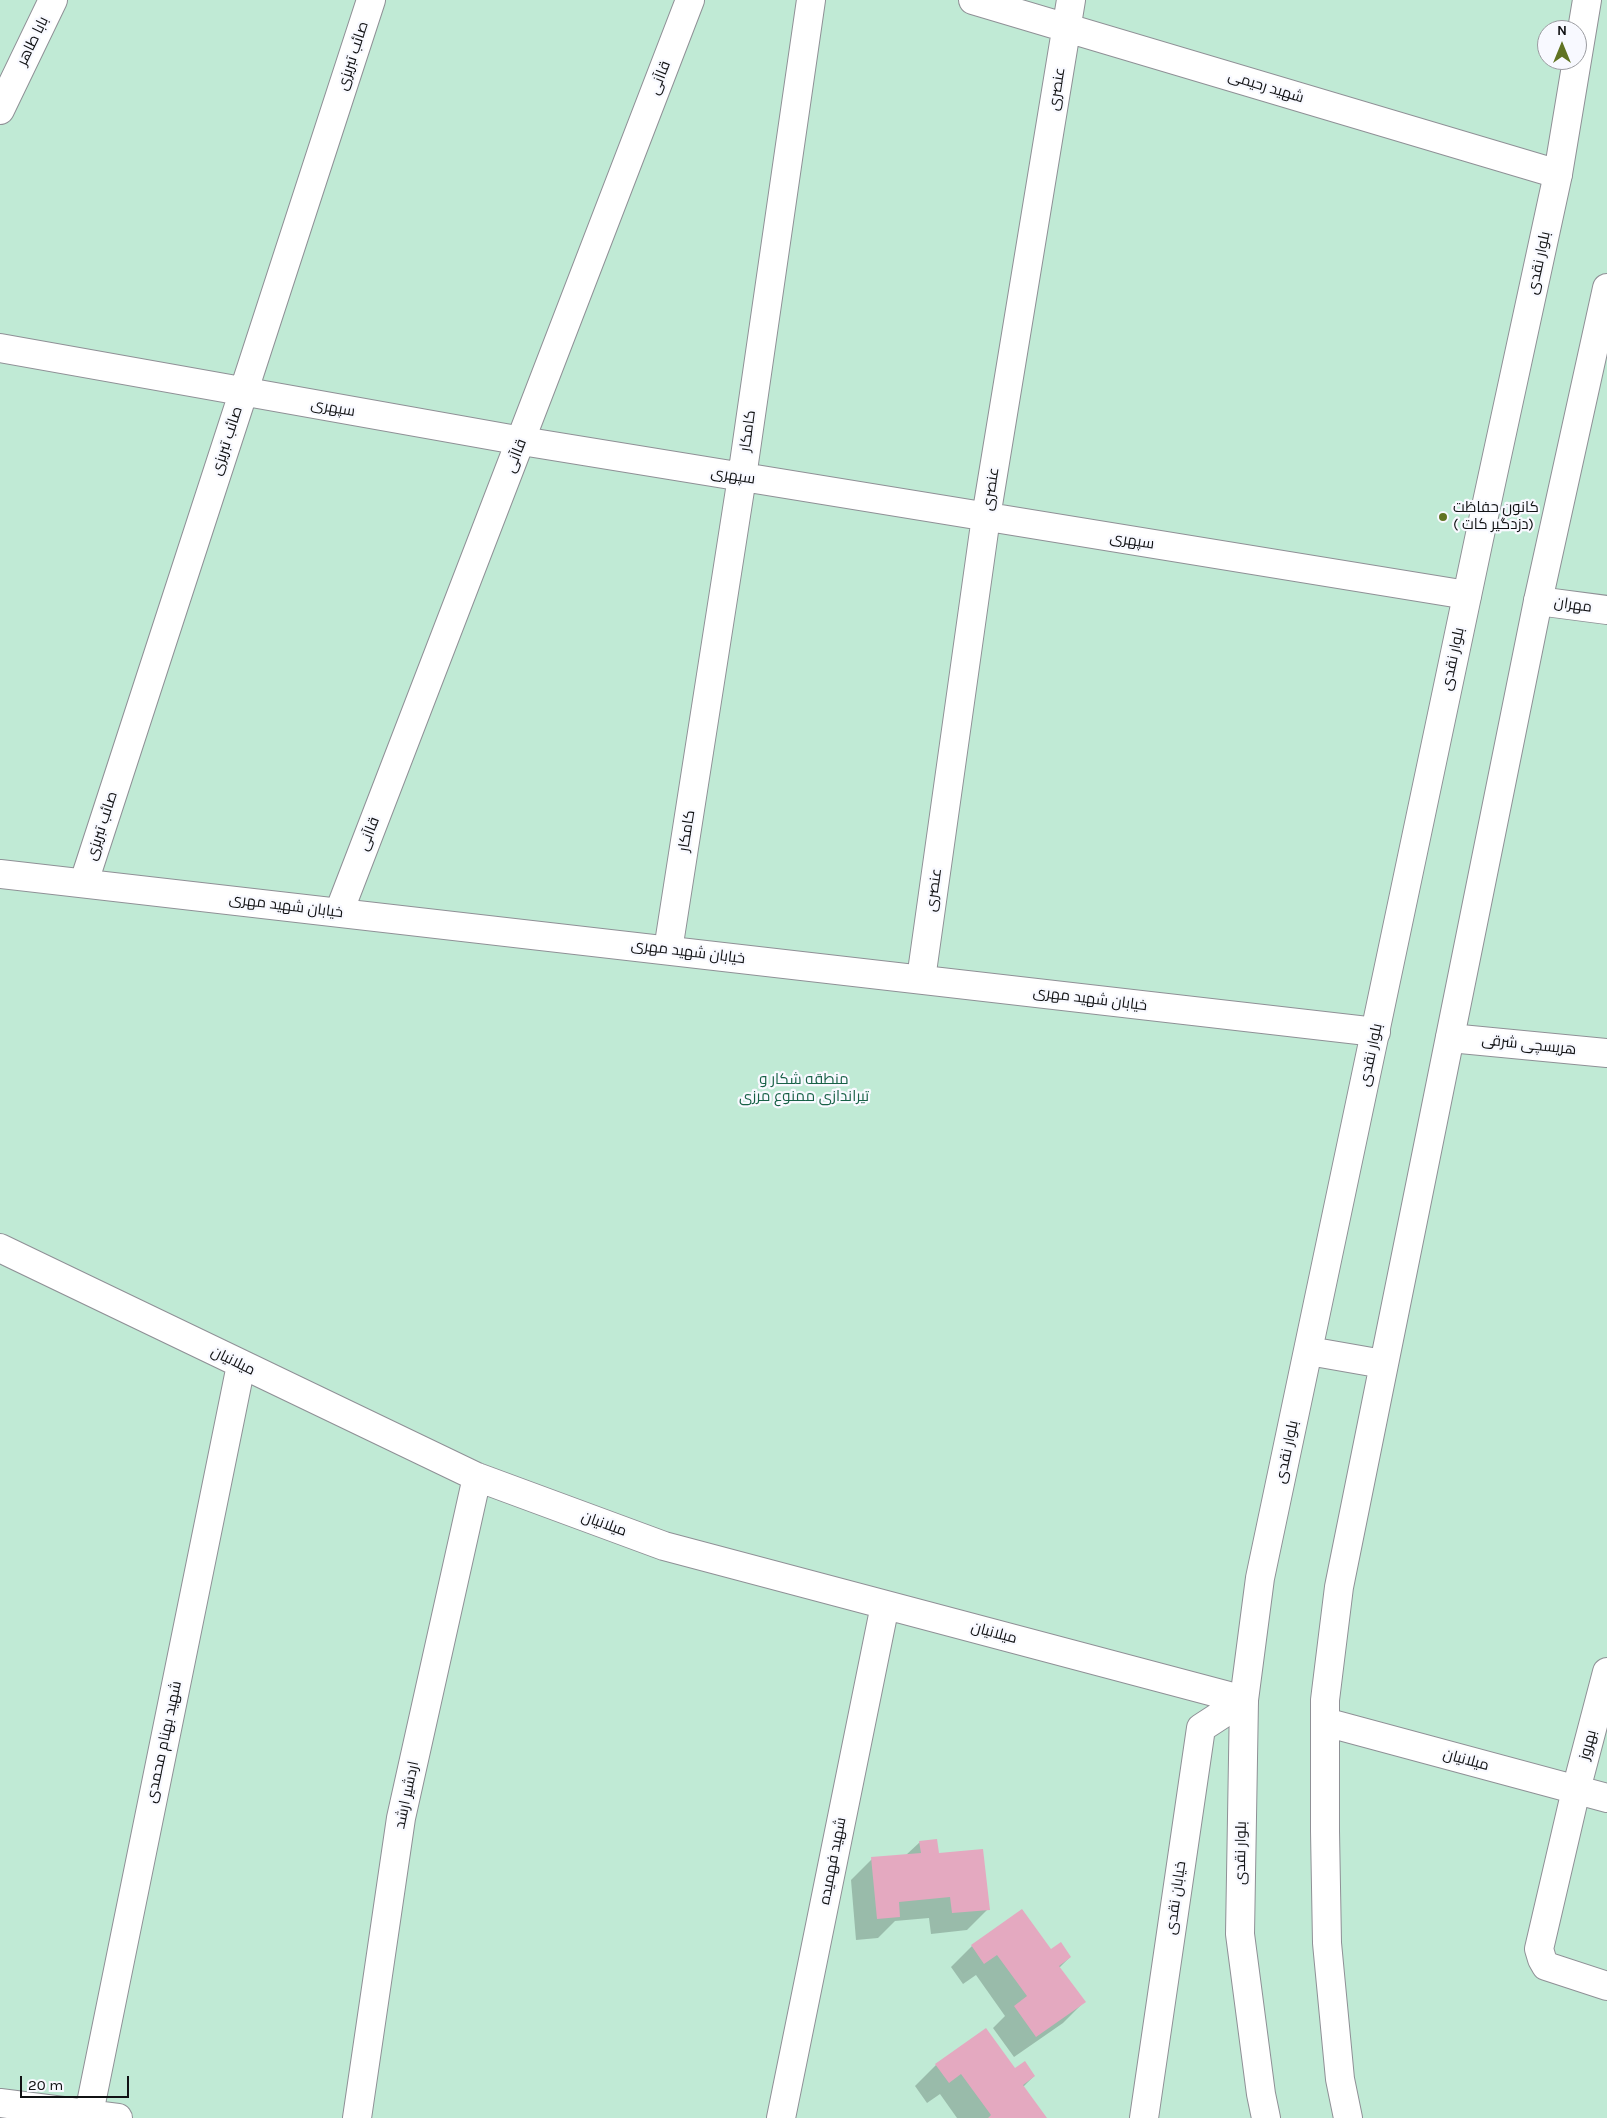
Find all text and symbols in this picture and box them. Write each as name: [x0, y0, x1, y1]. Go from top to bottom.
street label: بابا طاهر: [13, 13, 53, 69]
street label: صائب تبریزی: [333, 19, 373, 93]
north arrow: [1537, 20, 1587, 70]
text: N: [1557, 22, 1567, 39]
street label: قاآنی: [645, 59, 675, 97]
street label: عنصری: [1045, 66, 1069, 112]
street label: شهید رحیمی: [1226, 67, 1306, 107]
street label: بلوار نقدی: [1524, 230, 1554, 296]
street label: سپهری: [309, 395, 357, 421]
street label: صائب تبریزی: [207, 404, 247, 478]
street label: کامکار: [736, 409, 760, 453]
street label: قاآنی: [501, 437, 531, 475]
street label: سپهری: [710, 464, 756, 488]
street label: عنصری: [979, 466, 1003, 512]
place label: کانون حفاظت ( دزدگیر کات): [1453, 499, 1539, 534]
marker: کانون حفاظت ( دزدگیر کات): [1437, 511, 1449, 523]
street label: سپهری: [1109, 529, 1155, 553]
street label: مهران: [1553, 593, 1593, 617]
street label: بلوار نقدی: [1438, 626, 1468, 692]
street label: صائب تبریزی: [82, 789, 122, 863]
street label: کامکار: [675, 809, 699, 853]
street label: قاآنی: [354, 815, 384, 853]
street label: عنصری: [922, 867, 946, 913]
street label: خیابان شهید مهری: [228, 890, 344, 922]
street label: خیابان شهید مهری: [630, 936, 746, 968]
street label: خیابان شهید مهری: [1032, 983, 1148, 1015]
street label: بلوار نقدی: [1356, 1022, 1386, 1088]
street label: هریسچی شرقی: [1481, 1031, 1577, 1059]
park label: منطقه شکار و تیراندازی ممنوع مرزی: [739, 1071, 869, 1106]
street label: میلانیان: [208, 1343, 258, 1379]
street label: بلوار نقدی: [1272, 1419, 1302, 1485]
street label: میلانیان: [579, 1508, 629, 1540]
street label: میلانیان: [969, 1618, 1019, 1648]
street label: شهید بهنام محمدی: [142, 1679, 186, 1805]
street label: بهروز: [1575, 1728, 1601, 1762]
street label: میلانیان: [1441, 1745, 1491, 1775]
street label: اردشیر ارشد: [391, 1760, 423, 1830]
street label: شهید فهمیده: [816, 1816, 850, 1906]
street label: بلوار نقدی: [1231, 1821, 1251, 1885]
street label: خیابان نقدی: [1162, 1860, 1190, 1936]
scale bar: [22, 2066, 131, 2098]
text: 20 m: [28, 2076, 63, 2094]

